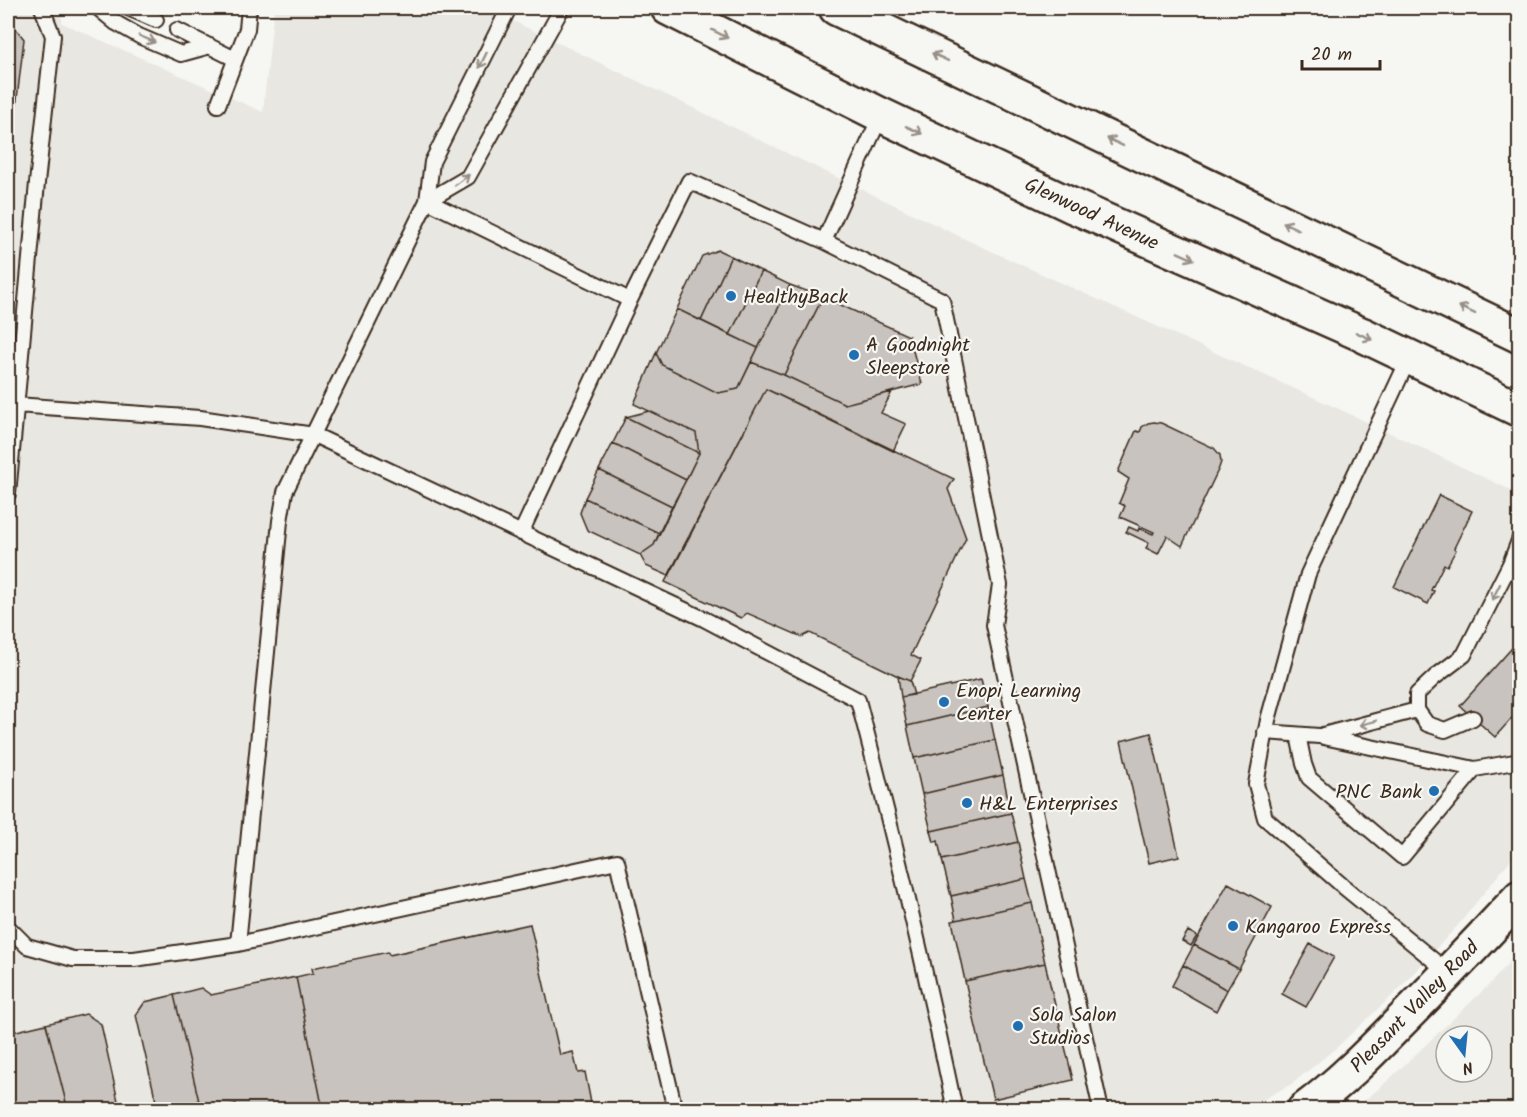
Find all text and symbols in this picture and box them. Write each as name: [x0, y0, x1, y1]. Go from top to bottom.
one-way arrow: [711, 29, 729, 40]
scale bar: [1302, 33, 1380, 71]
one-way arrow: [137, 34, 155, 45]
text: 20 m: [1311, 41, 1352, 70]
one-way arrow: [477, 50, 488, 68]
one-way arrow: [931, 51, 949, 62]
one-way arrow: [904, 125, 922, 137]
one-way arrow: [1107, 135, 1125, 147]
street label: Glenwood Avenue: [1019, 170, 1164, 260]
one-way arrow: [453, 174, 469, 186]
one-way arrow: [1283, 220, 1300, 232]
one-way arrow: [1176, 251, 1194, 263]
place label: HealthyBack: [743, 282, 849, 314]
marker: HealthyBack: [724, 289, 738, 303]
one-way arrow: [1458, 304, 1476, 316]
place label: A Goodnight Sleepstore: [866, 330, 970, 385]
one-way arrow: [1354, 330, 1372, 342]
marker: A Goodnight Sleepstore: [847, 348, 861, 362]
one-way arrow: [1489, 582, 1501, 600]
place label: Enopi Learning Center: [956, 676, 1081, 731]
marker: Enopi Learning Center: [937, 695, 951, 709]
one-way arrow: [1359, 717, 1378, 729]
place label: PNC Bank: [1335, 777, 1423, 809]
marker: PNC Bank: [1427, 784, 1441, 798]
place label: H&L Enterprises: [979, 789, 1119, 821]
marker: H&L Enterprises: [960, 796, 974, 810]
place label: Kangaroo Express: [1245, 912, 1391, 944]
marker: Kangaroo Express: [1226, 919, 1240, 933]
street label: Pleasant Valley Road: [1343, 933, 1488, 1081]
place label: Sola Salon Studios: [1030, 1000, 1117, 1055]
marker: Sola Salon Studios: [1011, 1019, 1025, 1033]
north arrow: [1434, 1024, 1494, 1084]
text: N: [1459, 1054, 1476, 1080]

